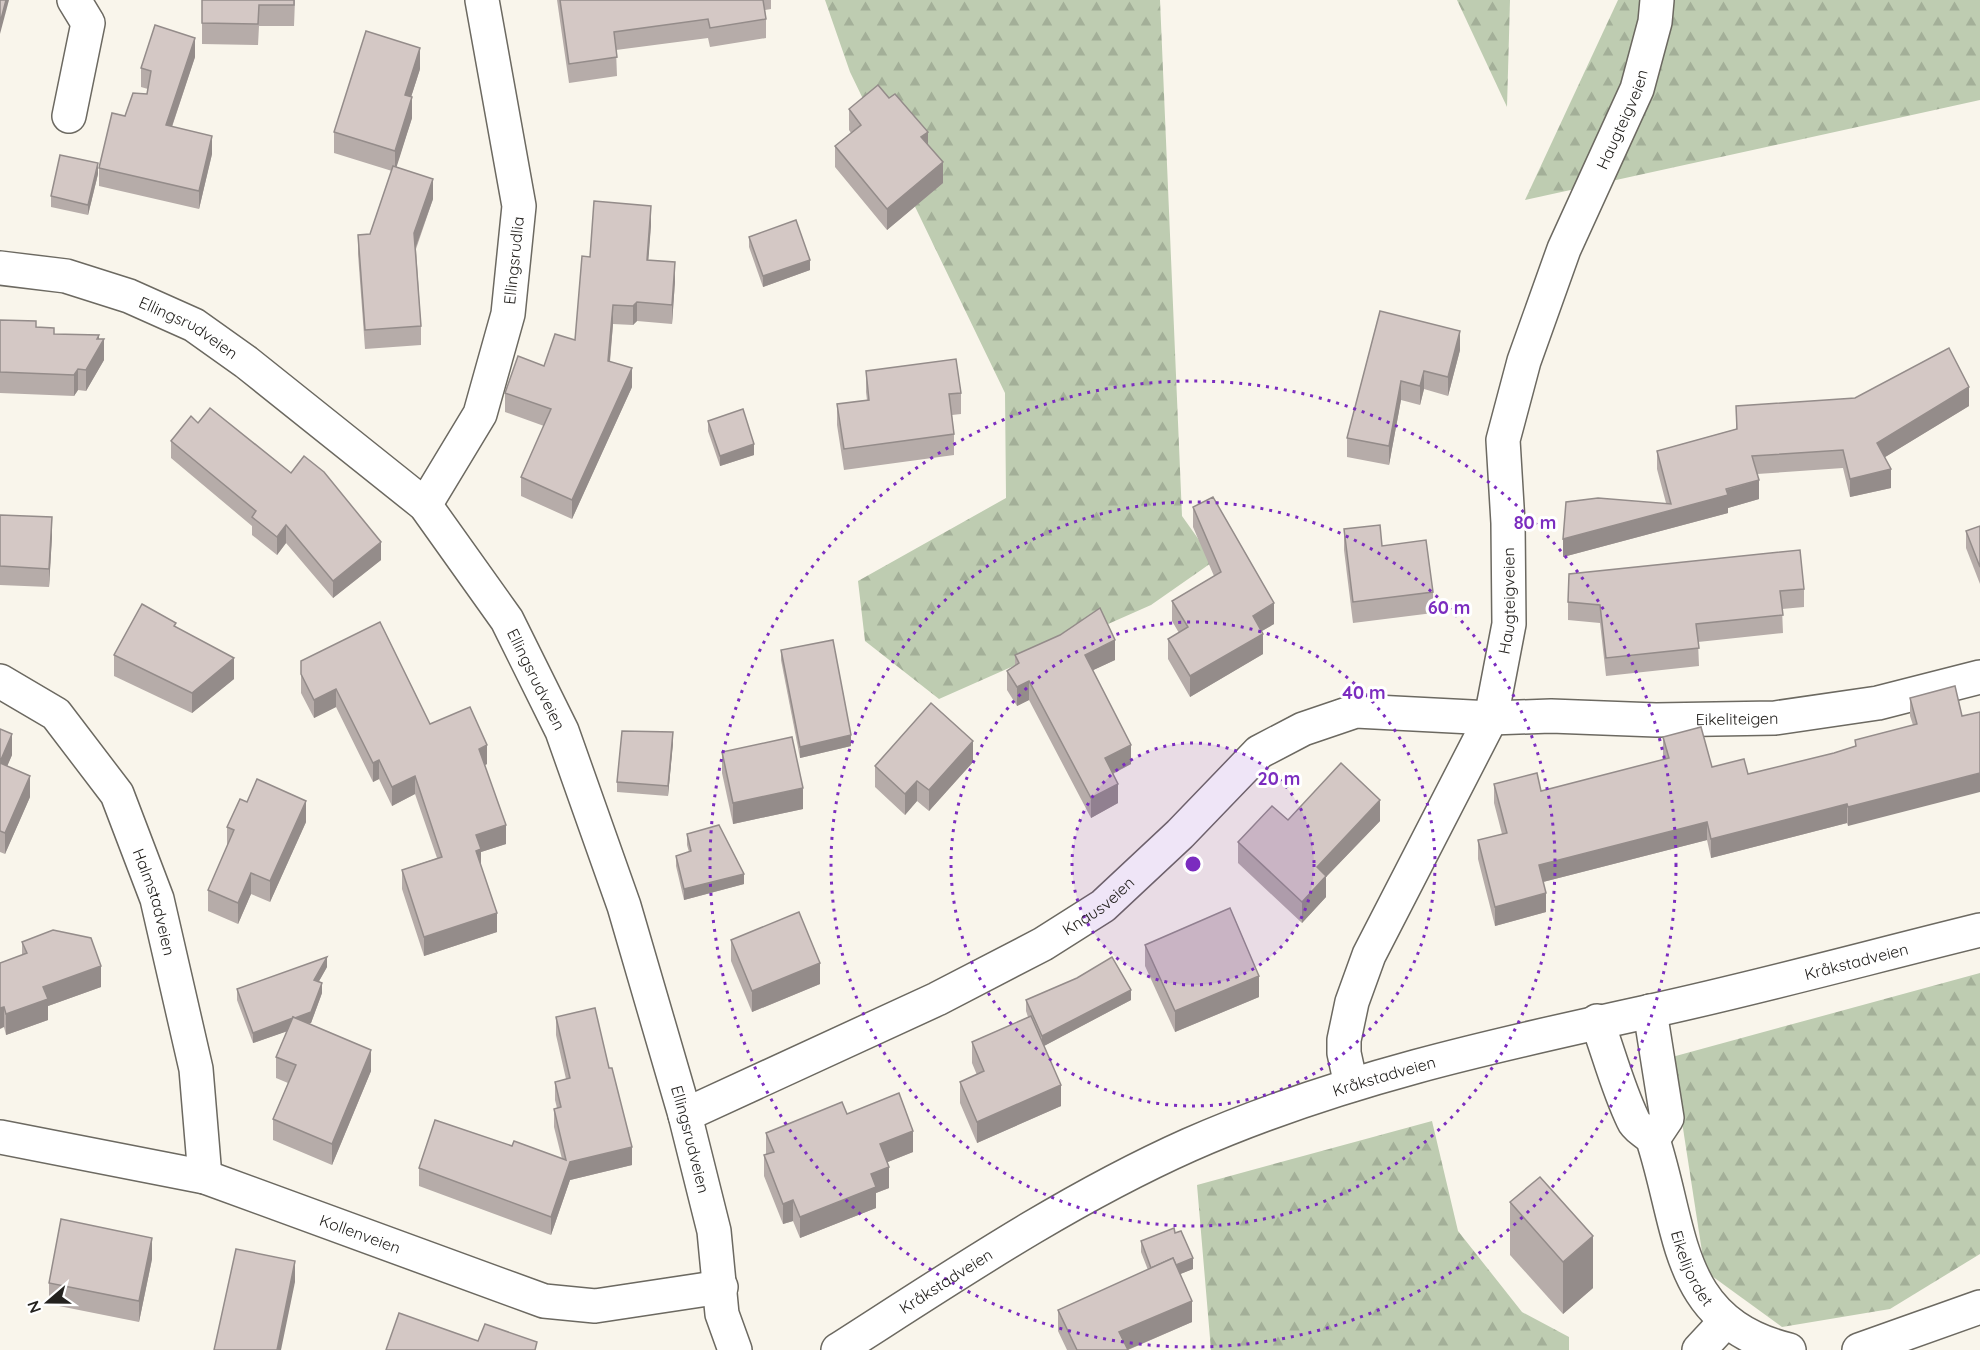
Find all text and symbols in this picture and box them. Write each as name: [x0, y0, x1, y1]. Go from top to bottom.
street label: Haugteigveien: [1592, 67, 1652, 172]
street label: Ellingsrudlia: [499, 216, 528, 305]
street label: Ellingsrudveien: [136, 292, 242, 363]
text: 80 m: [1514, 511, 1556, 534]
street label: Haugteigveien: [1493, 547, 1519, 656]
text: 60 m: [1428, 596, 1470, 619]
street label: Ellingsrudveien: [503, 625, 570, 733]
text: 40 m: [1342, 681, 1386, 704]
street label: Eikeliteigen: [1695, 708, 1778, 729]
text: 20 m: [1258, 767, 1300, 790]
street label: Halmstadveien: [129, 845, 180, 957]
centre of rings: [1183, 854, 1203, 874]
street label: Knausveien: [1058, 872, 1138, 939]
street label: Kråkstadveien: [1802, 938, 1910, 984]
street label: Kråkstadveien: [1330, 1052, 1438, 1100]
street label: Ellingsrudveien: [667, 1083, 714, 1195]
street label: Kollenveien: [317, 1210, 403, 1258]
street label: Eikelijordet: [1667, 1228, 1718, 1310]
street label: Kråkstadveien: [895, 1244, 996, 1318]
north arrow: [18, 1272, 78, 1332]
text: N: [22, 1298, 45, 1316]

